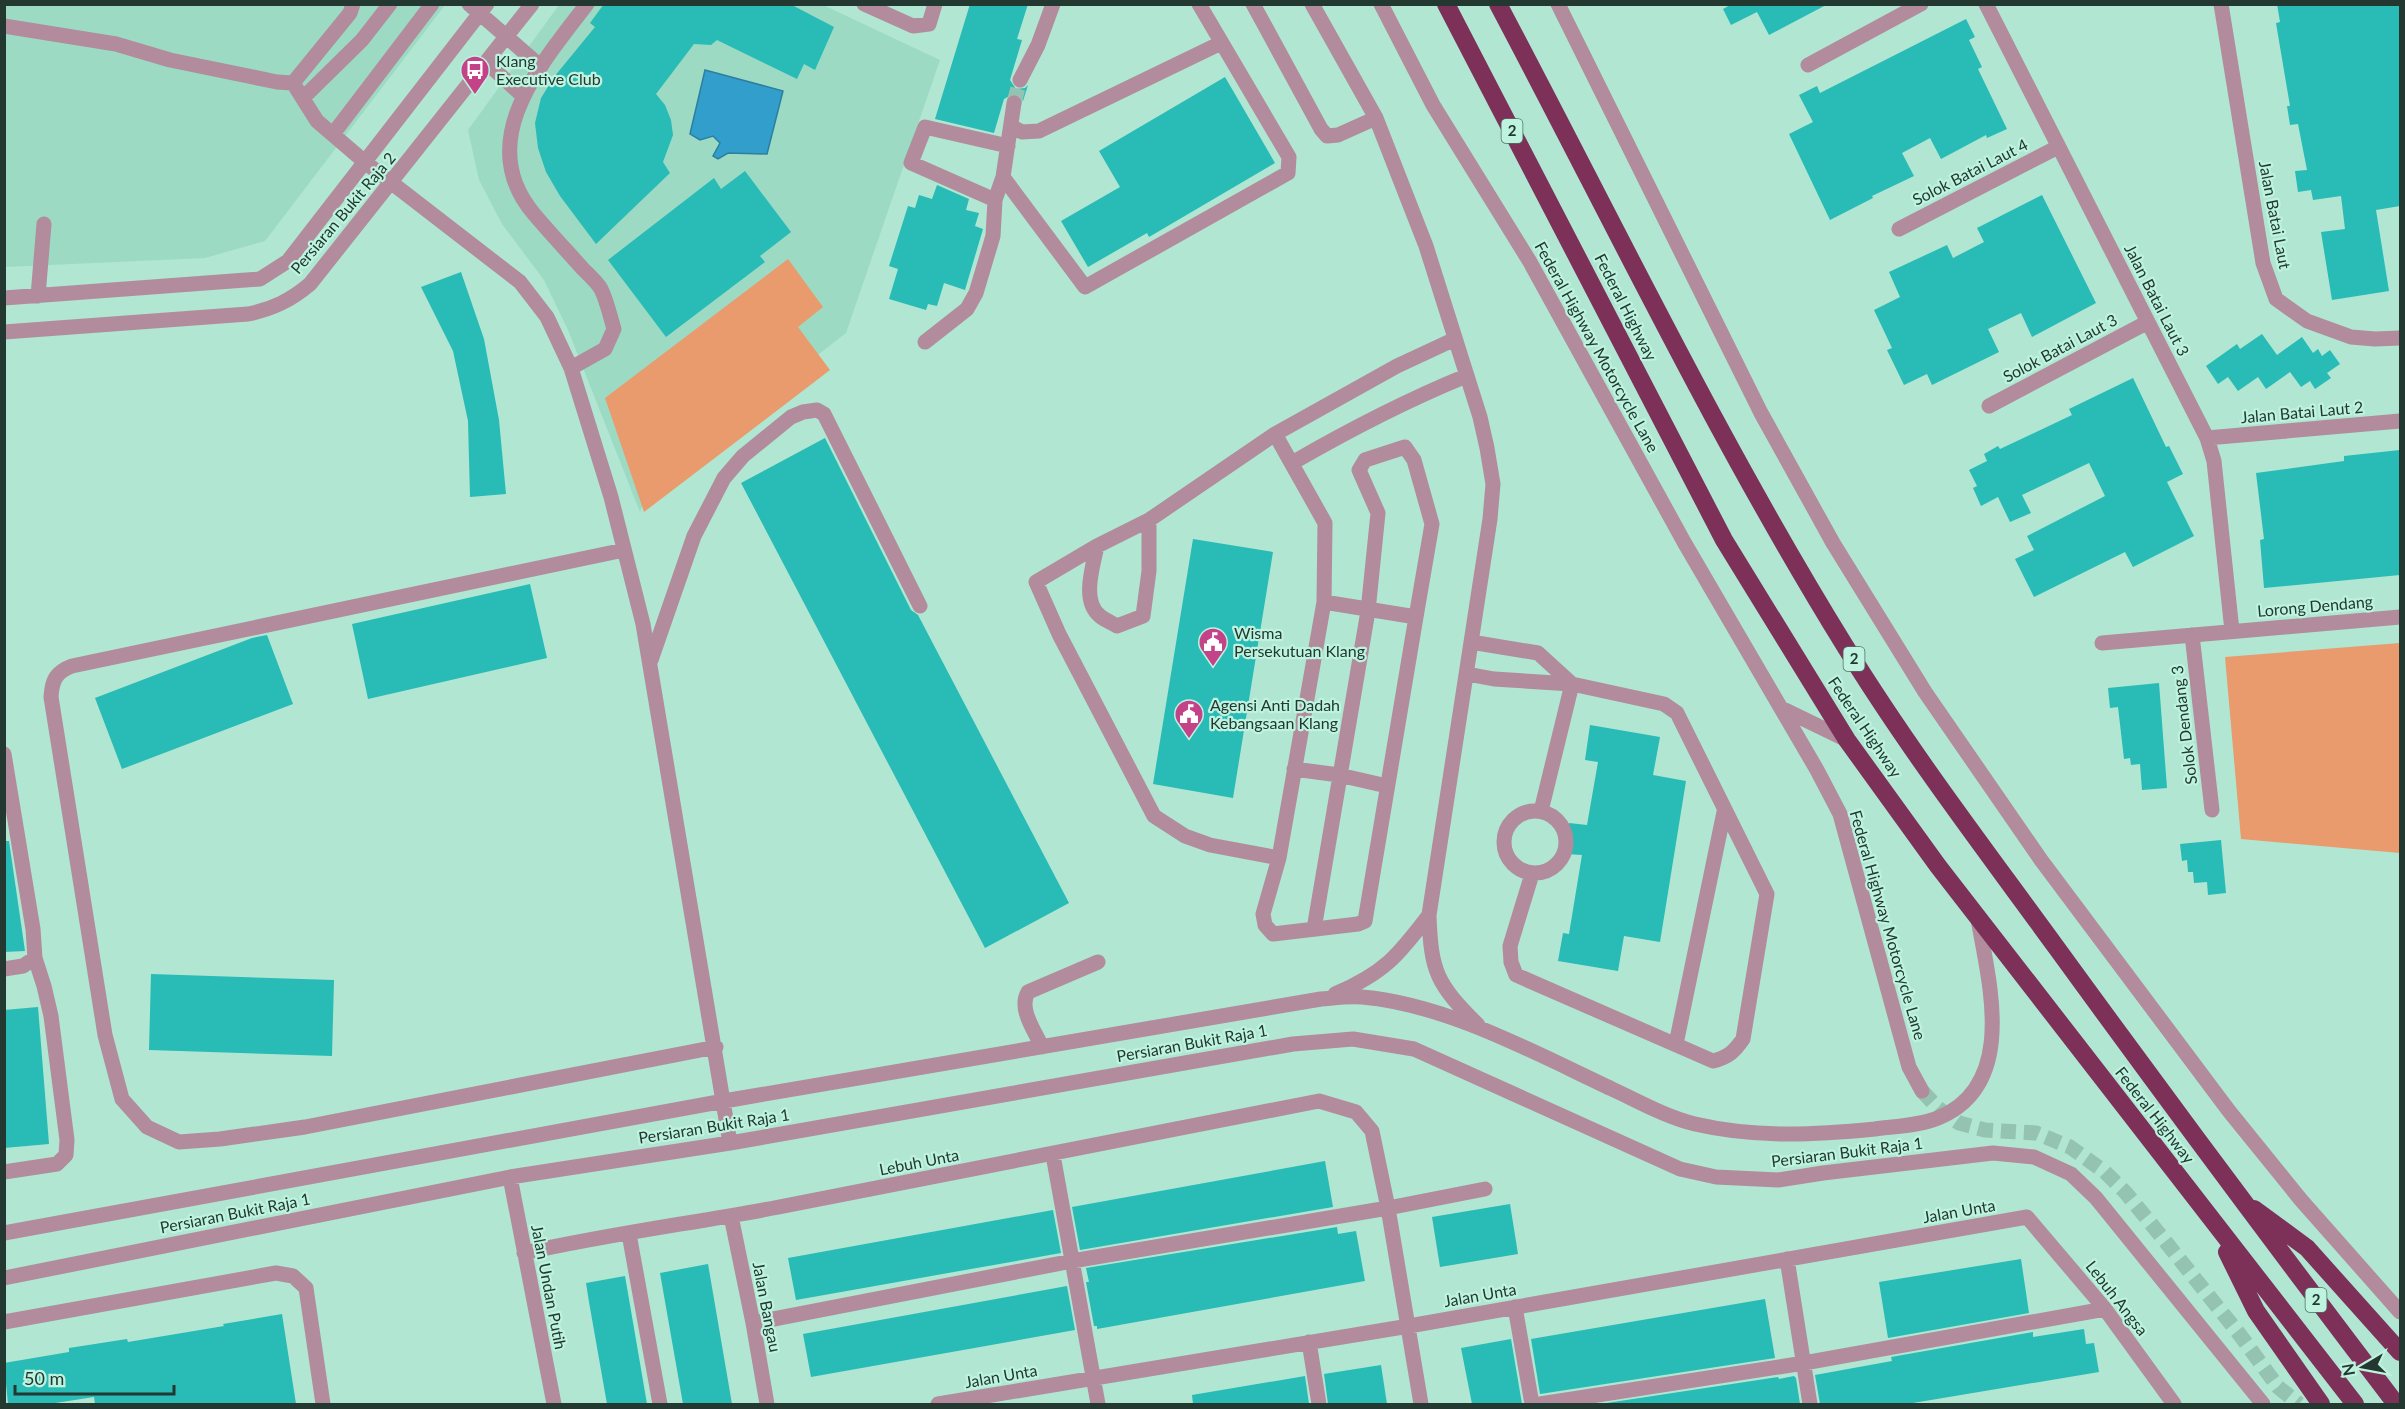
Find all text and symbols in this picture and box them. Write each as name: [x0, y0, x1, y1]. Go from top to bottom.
place label: Klang Executive Club: [496, 51, 601, 88]
bus stop icon: Klang Executive Club: [459, 54, 491, 96]
road number: 2: [1502, 119, 1522, 143]
street label: Solok Batai Laut 4: [1909, 134, 2031, 209]
street label: Persiaran Bukit Raja 2: [286, 148, 399, 277]
street label: Jalan Batai Laut: [2256, 159, 2295, 271]
street label: Federal Highway Motorcycle Lane: [1531, 238, 1663, 455]
street label: Jalan Batai Laut 3: [2121, 241, 2194, 359]
street label: Federal Highway: [1591, 250, 1662, 364]
street label: Solok Batai Laut 3: [1999, 309, 2120, 386]
street label: Jalan Batai Laut 2: [2240, 397, 2364, 426]
street label: Lorong Dendang: [2256, 591, 2374, 620]
place label: Wisma Persekutuan Klang: [1234, 623, 1365, 660]
public building icon: Wisma Persekutuan Klang: [1197, 626, 1229, 668]
road number: 2: [1844, 647, 1864, 671]
street label: Solok Dendang 3: [2167, 664, 2200, 786]
street label: Federal Highway: [1825, 673, 1907, 781]
place label: Agensi Anti Dadah Kebangsaan Klang: [1210, 695, 1340, 732]
public building icon: Agensi Anti Dadah Kebangsaan Klang: [1173, 698, 1205, 740]
street label: Federal Highway Motorcycle Lane: [1847, 808, 1930, 1042]
street label: Persiaran Bukit Raja 1: [1115, 1020, 1269, 1065]
street label: Federal Highway: [2112, 1063, 2199, 1167]
street label: Persiaran Bukit Raja 1: [637, 1104, 791, 1147]
street label: Persiaran Bukit Raja 1: [1770, 1133, 1924, 1170]
street label: Lebuh Unta: [877, 1144, 960, 1179]
street label: Persiaran Bukit Raja 1: [158, 1189, 312, 1236]
street label: Jalan Unta: [1921, 1195, 1997, 1226]
street label: Jalan Undan Putih: [528, 1223, 571, 1351]
street label: Lebuh Angsa: [2082, 1257, 2152, 1339]
street label: Jalan Bangau: [749, 1260, 786, 1354]
street label: Jalan Unta: [1442, 1279, 1518, 1310]
road number: 2: [2306, 1288, 2326, 1312]
north arrow: [2333, 1337, 2393, 1397]
scale bar: [15, 1358, 174, 1396]
street label: Jalan Unta: [963, 1360, 1039, 1391]
text: N: [2337, 1362, 2358, 1377]
text: 50 m: [24, 1367, 64, 1389]

